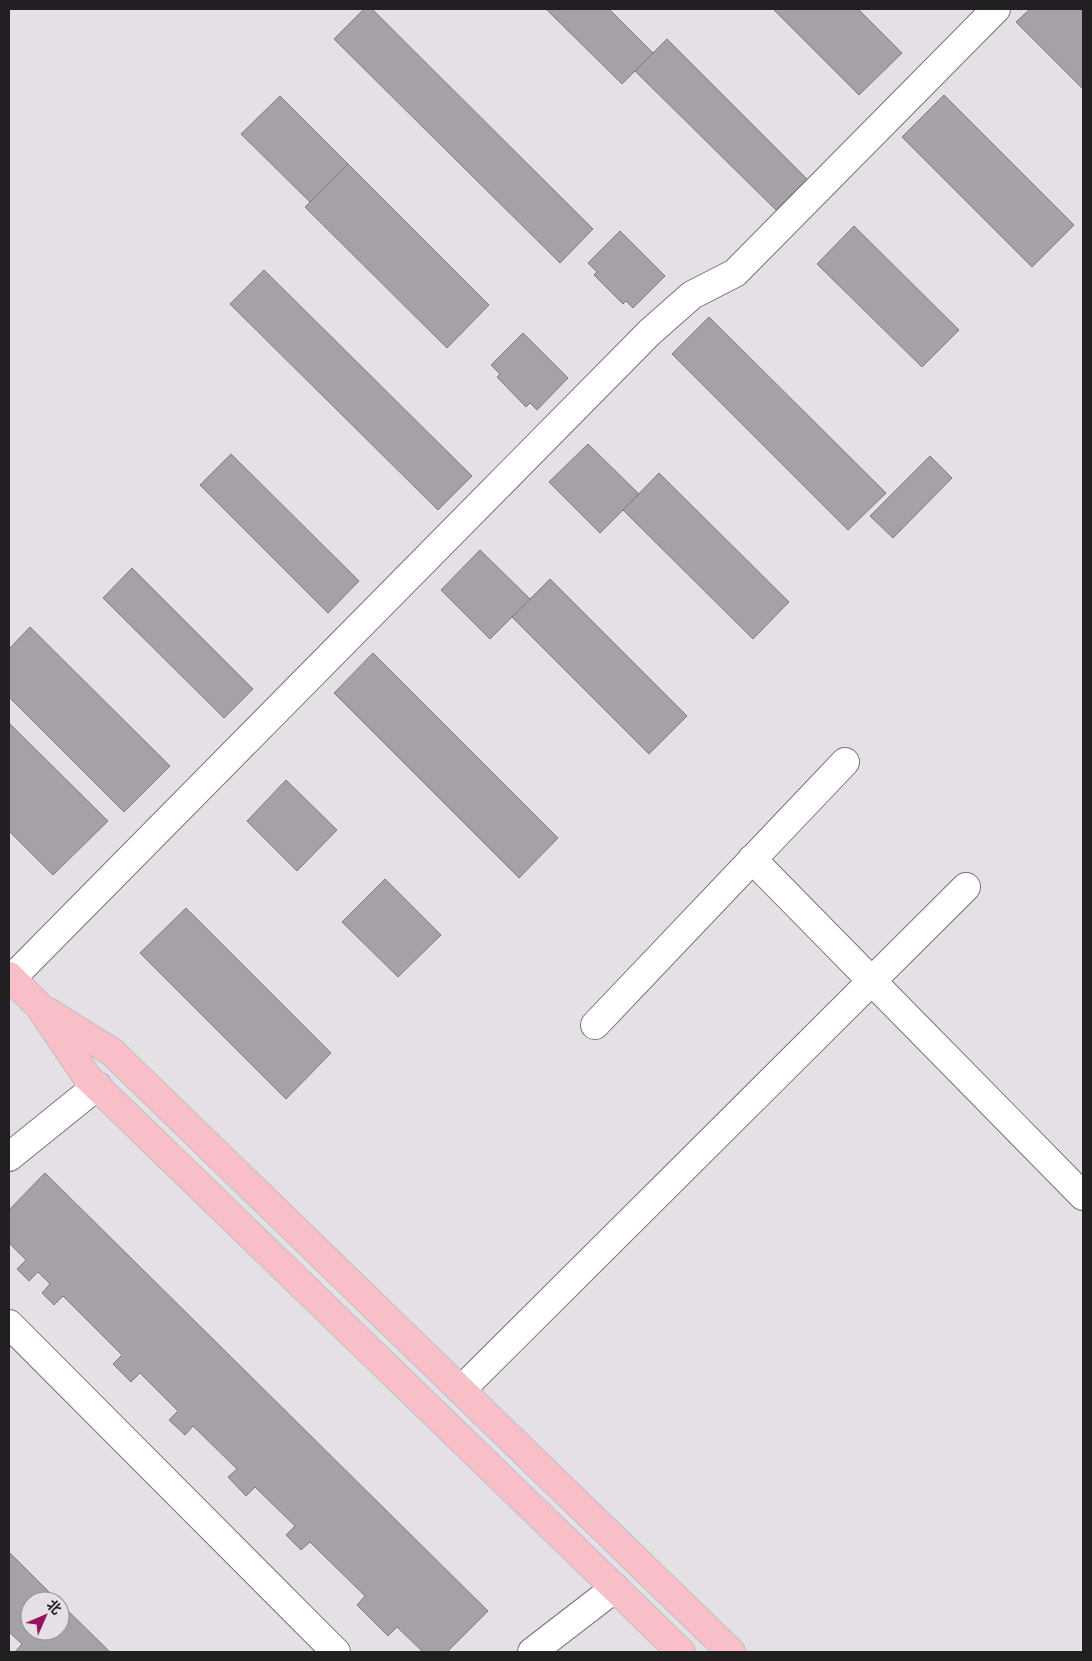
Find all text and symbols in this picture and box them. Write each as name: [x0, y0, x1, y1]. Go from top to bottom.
north arrow: [20, 1591, 70, 1641]
text: 北: [42, 1597, 64, 1619]

